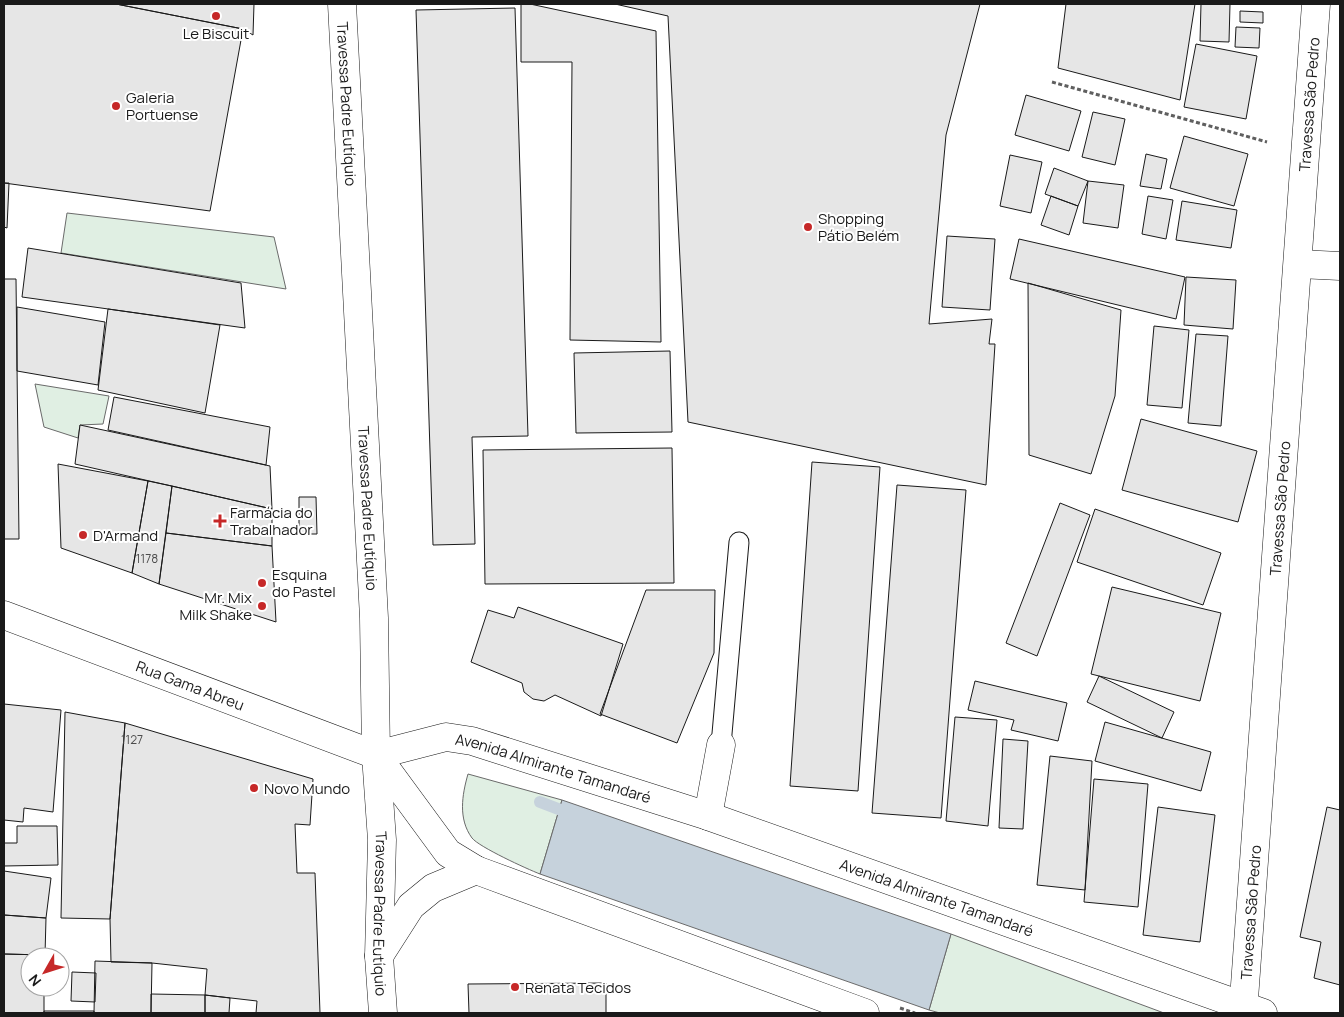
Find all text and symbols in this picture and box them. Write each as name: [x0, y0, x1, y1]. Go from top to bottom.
marker: Le Biscuit: [210, 10, 222, 22]
street label: Travessa Padre Eutíquio: [332, 21, 362, 187]
place label: Le Biscuit: [183, 23, 249, 44]
street label: Travessa São Pedro: [1293, 36, 1324, 172]
place label: Galeria Portuense: [126, 87, 199, 125]
marker: Galeria Portuense: [110, 100, 122, 112]
place label: Shopping Pátio Belém: [818, 208, 899, 246]
marker: Shopping Pátio Belém: [802, 221, 814, 233]
street label: Travessa Padre Eutíquio: [354, 425, 383, 591]
street label: Travessa São Pedro: [1264, 440, 1295, 576]
place label: Farmácia do Trabalhador: [230, 502, 313, 540]
marker: Farmácia do Trabalhador: [214, 515, 226, 527]
place label: D'Armand: [93, 525, 158, 546]
marker: D'Armand: [77, 529, 89, 541]
house number: 1178: [136, 550, 158, 567]
place label: Esquina do Pastel: [272, 564, 336, 602]
marker: Esquina do Pastel: [256, 577, 268, 589]
place label: Mr. Mix Milk Shake: [179, 587, 252, 625]
marker: Mr. Mix Milk Shake: [256, 600, 268, 612]
street label: Rua Gama Abreu: [133, 655, 247, 715]
street label: Avenida Almirante Tamandaré: [454, 728, 654, 808]
house number: 1127: [121, 731, 143, 748]
place label: Novo Mundo: [264, 778, 350, 799]
marker: Novo Mundo: [248, 782, 260, 794]
street label: Travessa Padre Eutíquio: [368, 831, 393, 997]
street label: Travessa São Pedro: [1235, 844, 1266, 980]
street label: Avenida Almirante Tamandaré: [837, 853, 1037, 941]
north arrow: [20, 947, 70, 997]
text: N: [24, 971, 45, 990]
place label: Renata Tecidos: [525, 977, 631, 998]
marker: Renata Tecidos: [509, 981, 521, 993]

